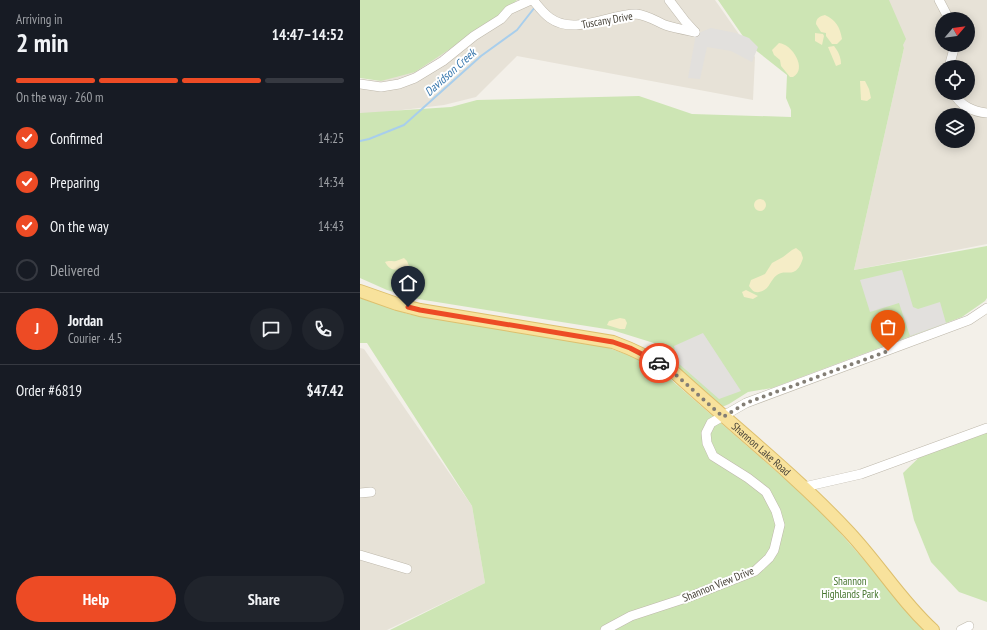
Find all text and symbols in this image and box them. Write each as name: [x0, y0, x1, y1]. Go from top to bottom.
street label: Tuscany Drive: [580, 9, 634, 31]
text: Arriving in: [16, 11, 63, 28]
north arrow: [935, 12, 975, 52]
map controls: [935, 12, 975, 148]
text: 14:47–14:52: [272, 25, 344, 44]
text: 2 min: [16, 26, 69, 59]
water label: Davidson Creek: [421, 44, 480, 99]
button: locate: [935, 60, 975, 100]
text: On the way · 260 m: [16, 89, 103, 106]
button: layers: [935, 108, 975, 148]
icon: check: [16, 127, 38, 149]
text: Confirmed: [50, 129, 103, 148]
text: 14:25: [318, 130, 344, 147]
icon: check: [16, 171, 38, 193]
text: Preparing: [50, 173, 100, 192]
text: 14:34: [318, 174, 344, 191]
icon: check: [16, 215, 38, 237]
text: On the way: [50, 217, 109, 236]
text: 14:43: [318, 218, 344, 235]
text: Delivered: [50, 261, 100, 280]
pin: [391, 266, 425, 307]
icon: home: [397, 272, 419, 294]
button: chat: [250, 308, 292, 350]
button: phone: [302, 308, 344, 350]
pin: [871, 310, 905, 351]
text: Jordan: [68, 311, 103, 330]
icon: bag: [877, 316, 899, 338]
text: J: [35, 319, 39, 338]
text: Courier · 4.5: [68, 330, 122, 347]
courier: [639, 343, 679, 383]
icon: car: [648, 352, 670, 374]
text: Order #6819: [16, 381, 82, 400]
text: $47.42: [306, 381, 344, 400]
street label: Shannon Lake Road: [729, 419, 794, 479]
street label: Shannon View Drive: [680, 563, 756, 605]
park label: Shannon Highlands Park: [822, 574, 879, 601]
button: Help: [16, 576, 176, 622]
button: Share: [184, 576, 344, 622]

